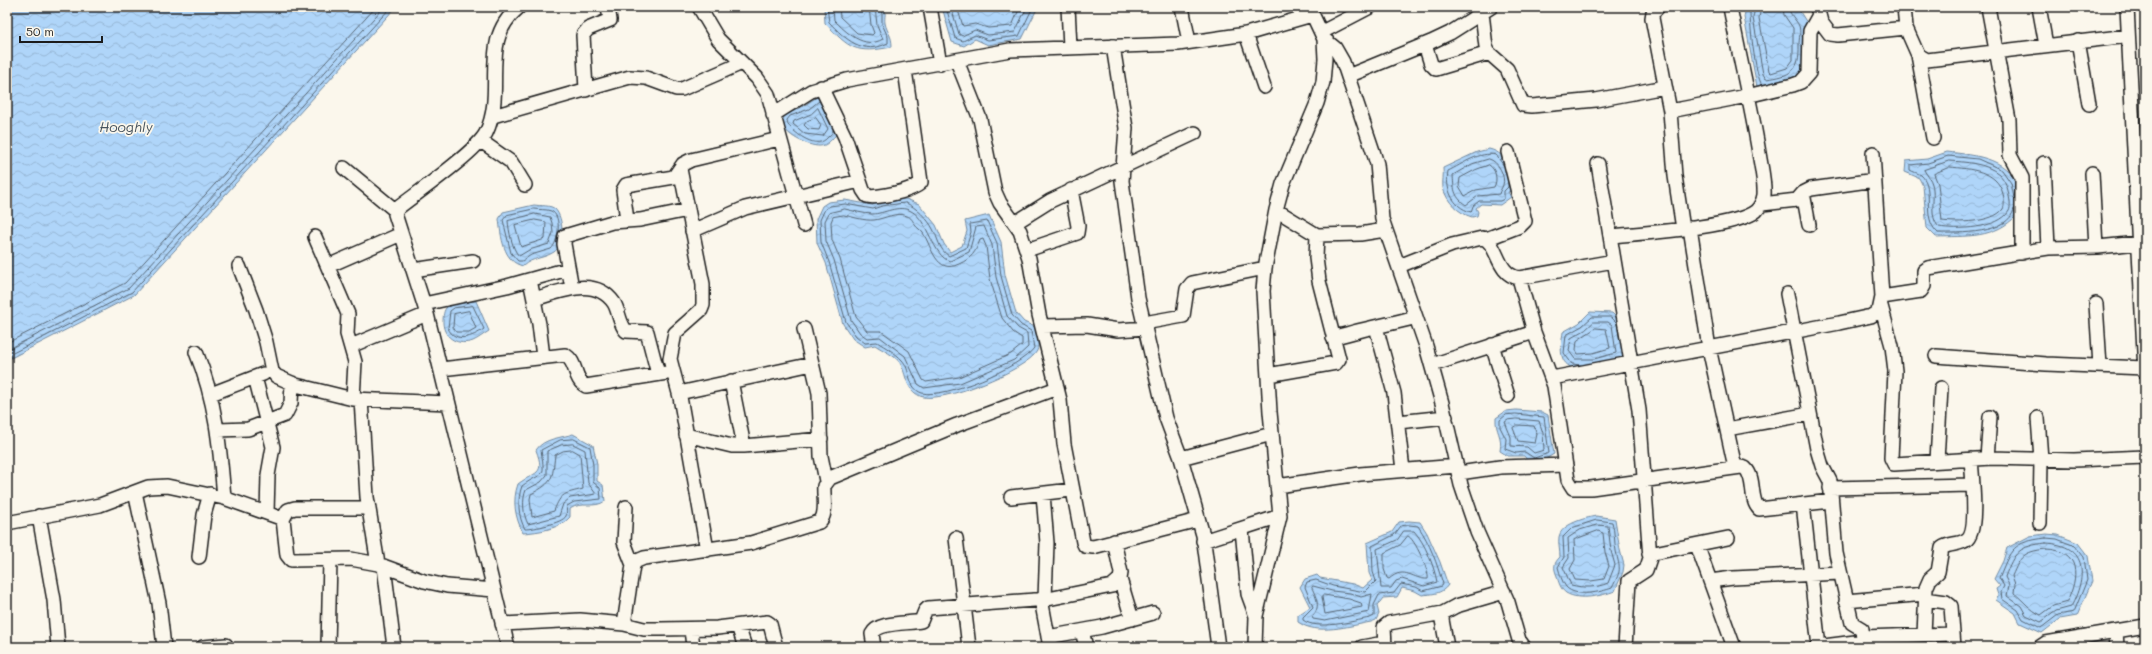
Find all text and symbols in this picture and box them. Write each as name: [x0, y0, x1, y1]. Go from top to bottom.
scale bar: [20, 18, 102, 44]
text: 50 m: [26, 23, 54, 39]
water label: Hooghly: [99, 117, 153, 136]

